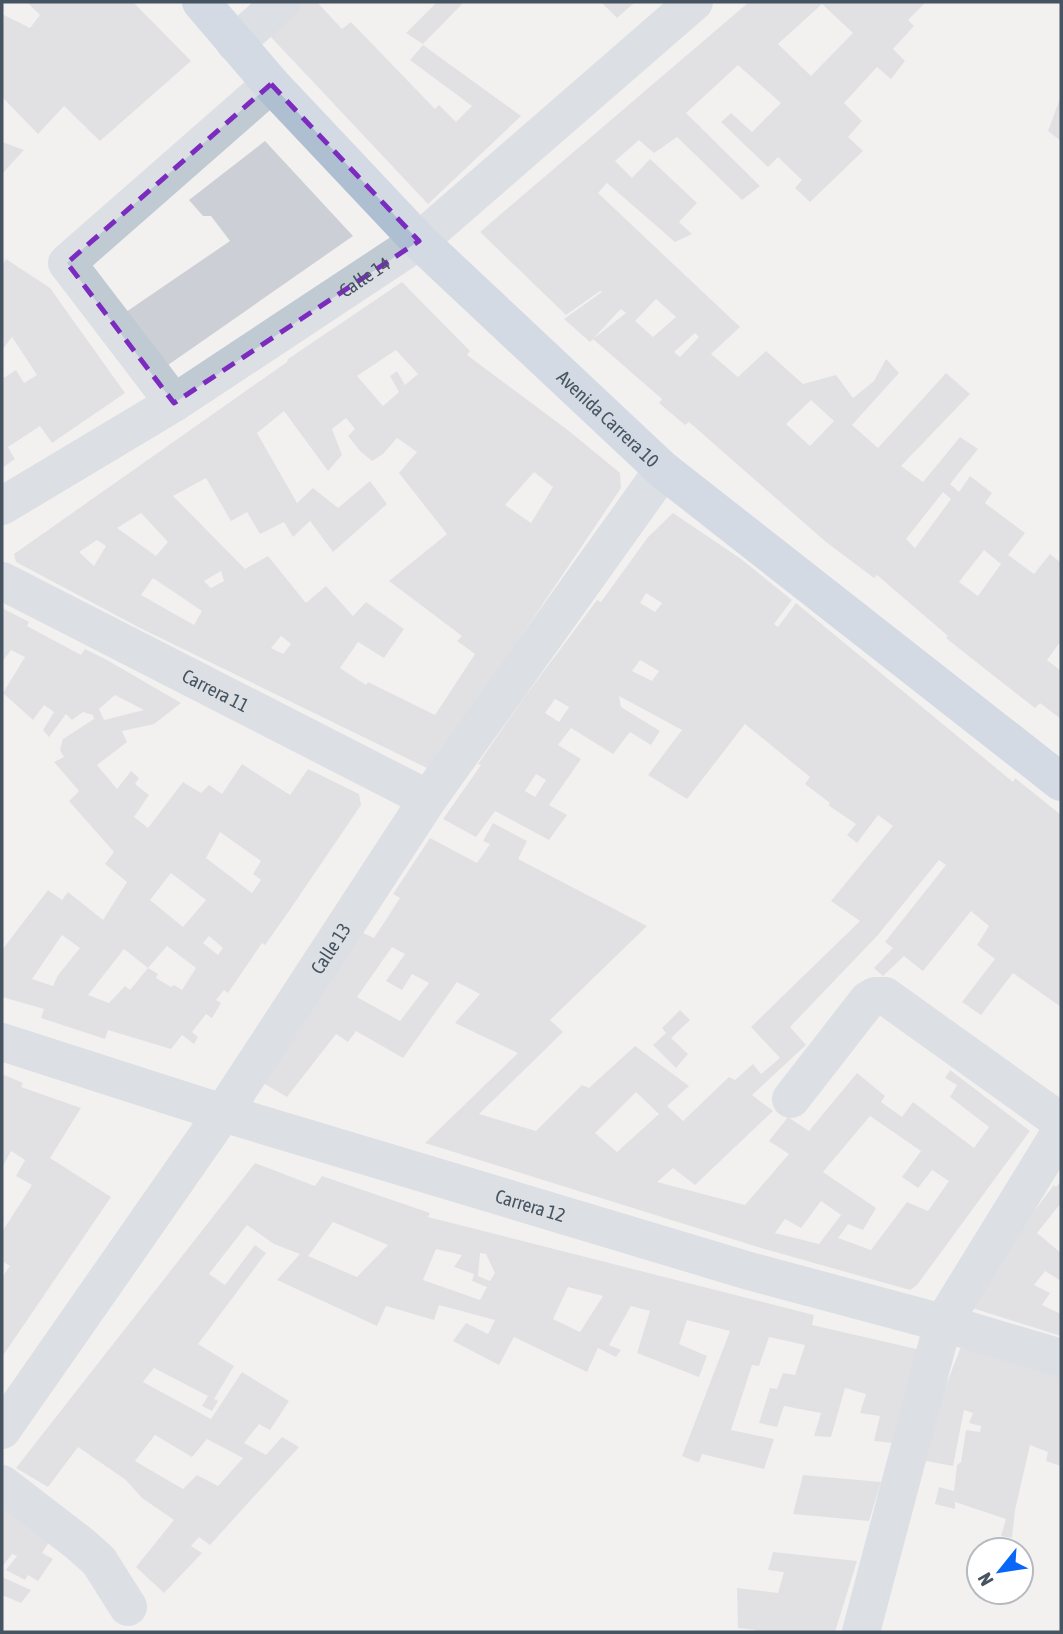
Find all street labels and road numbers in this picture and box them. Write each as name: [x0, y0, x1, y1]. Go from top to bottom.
street label: Calle 14: [335, 252, 394, 302]
street label: Avenida Carrera 10: [553, 366, 664, 472]
street label: Carrera 11: [179, 664, 253, 716]
street label: Calle 13: [306, 919, 355, 978]
street label: Carrera 12: [493, 1184, 568, 1226]

